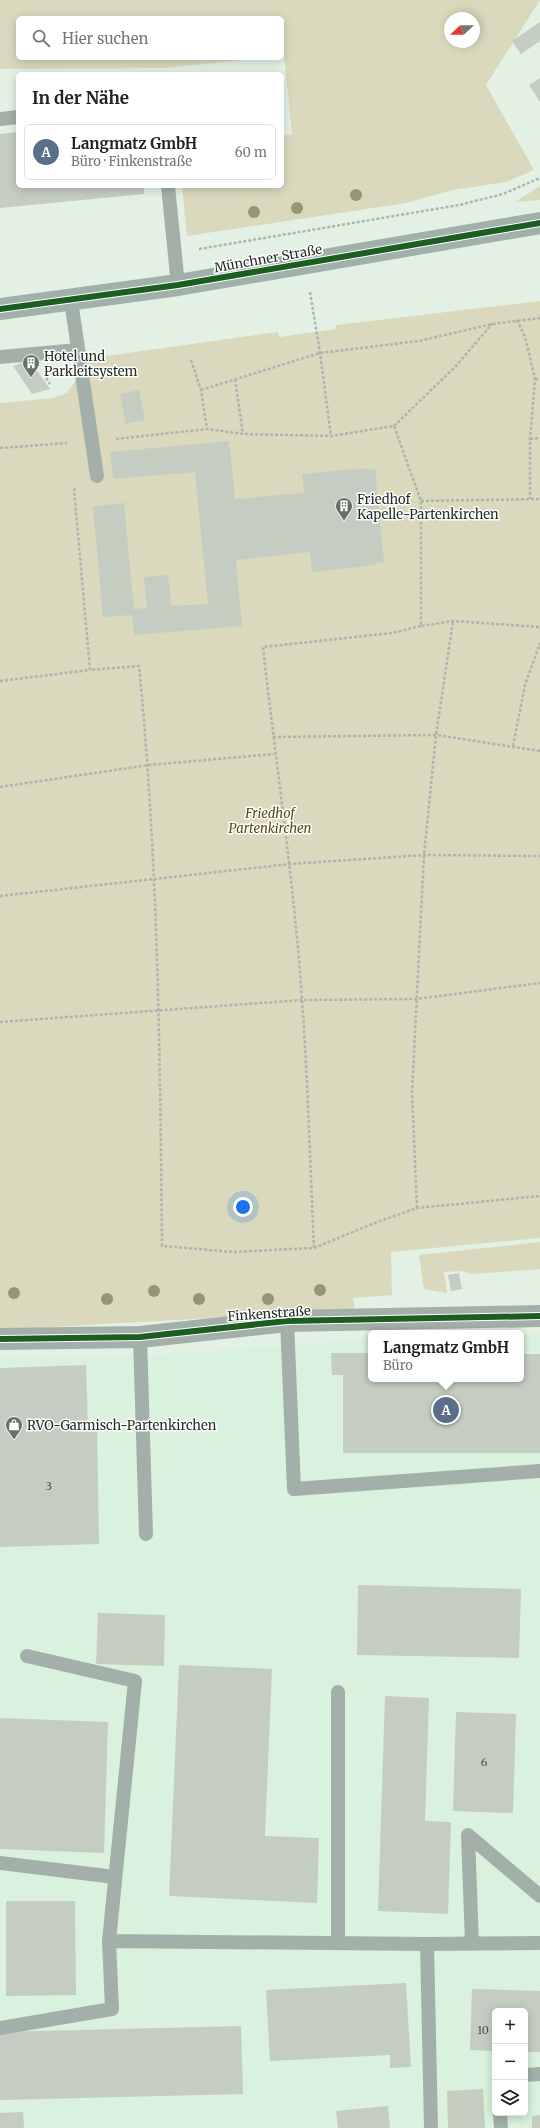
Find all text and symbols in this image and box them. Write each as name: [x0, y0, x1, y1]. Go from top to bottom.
north arrow: [444, 12, 480, 48]
search box: [16, 16, 284, 60]
icon: search: [30, 27, 52, 49]
text: Hier suchen: [62, 29, 149, 48]
text: In der Nähe: [32, 87, 129, 109]
text: Langmatz GmbH: [71, 134, 197, 153]
text: A: [41, 144, 51, 161]
text: 60 m: [235, 144, 267, 161]
text: Büro · Finkenstraße: [71, 153, 192, 170]
street label: Münchner Straße: [213, 241, 324, 276]
place label: Hotel und Parkleitsystem: [44, 348, 138, 380]
building icon: Hotel und Parkleitsystem: [21, 353, 41, 378]
place label: Friedhof Kapelle-Partenkirchen: [357, 491, 499, 523]
building icon: Friedhof Kapelle-Partenkirchen: [334, 496, 354, 521]
park label: Friedhof Partenkirchen: [229, 805, 312, 837]
your location: [233, 1197, 253, 1217]
street label: Finkenstraße: [227, 1302, 312, 1325]
popup: [368, 1330, 524, 1382]
text: Langmatz GmbH: [383, 1338, 509, 1357]
text: Büro: [383, 1357, 413, 1374]
pin: A: [433, 1395, 459, 1425]
shop icon: RVO-Garmisch-Partenkirchen: [4, 1415, 24, 1440]
place label: RVO-Garmisch-Partenkirchen: [27, 1417, 217, 1434]
house number: 3: [46, 1479, 52, 1493]
house number: 6: [481, 1755, 488, 1769]
map controls: [492, 2008, 528, 2116]
button: +: [492, 2008, 528, 2044]
house number: 10: [477, 2023, 489, 2037]
button: −: [492, 2044, 528, 2080]
button: layers: [492, 2080, 528, 2116]

